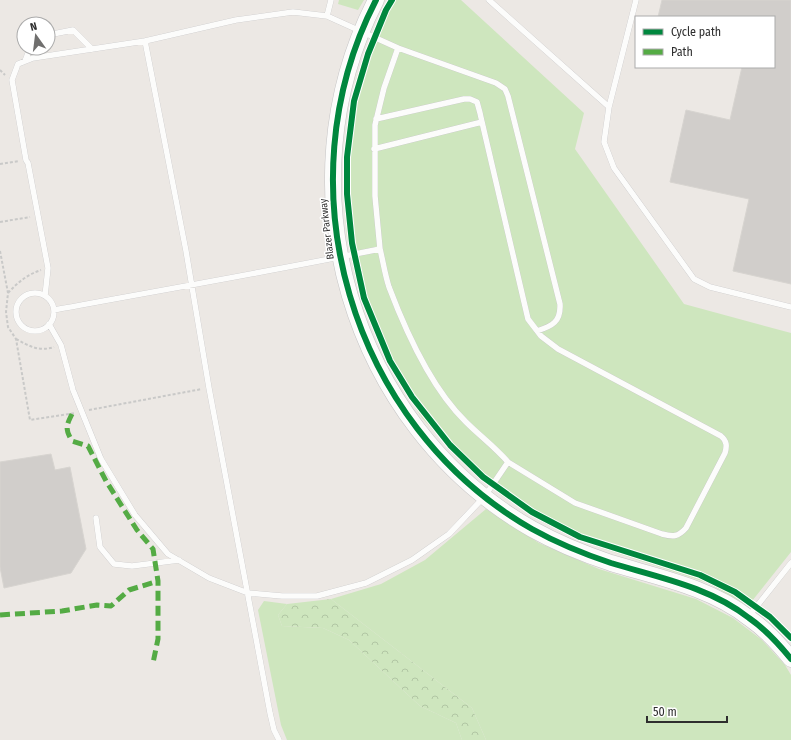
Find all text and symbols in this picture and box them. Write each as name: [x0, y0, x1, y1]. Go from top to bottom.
north arrow: [16, 16, 56, 56]
legend: [635, 16, 775, 68]
text: N: [29, 20, 38, 34]
text: Cycle path: [671, 25, 721, 39]
text: Path: [671, 45, 693, 59]
street label: Blazer Parkway: [317, 197, 337, 260]
scale bar: [647, 698, 727, 724]
text: 50 m: [653, 705, 677, 719]

